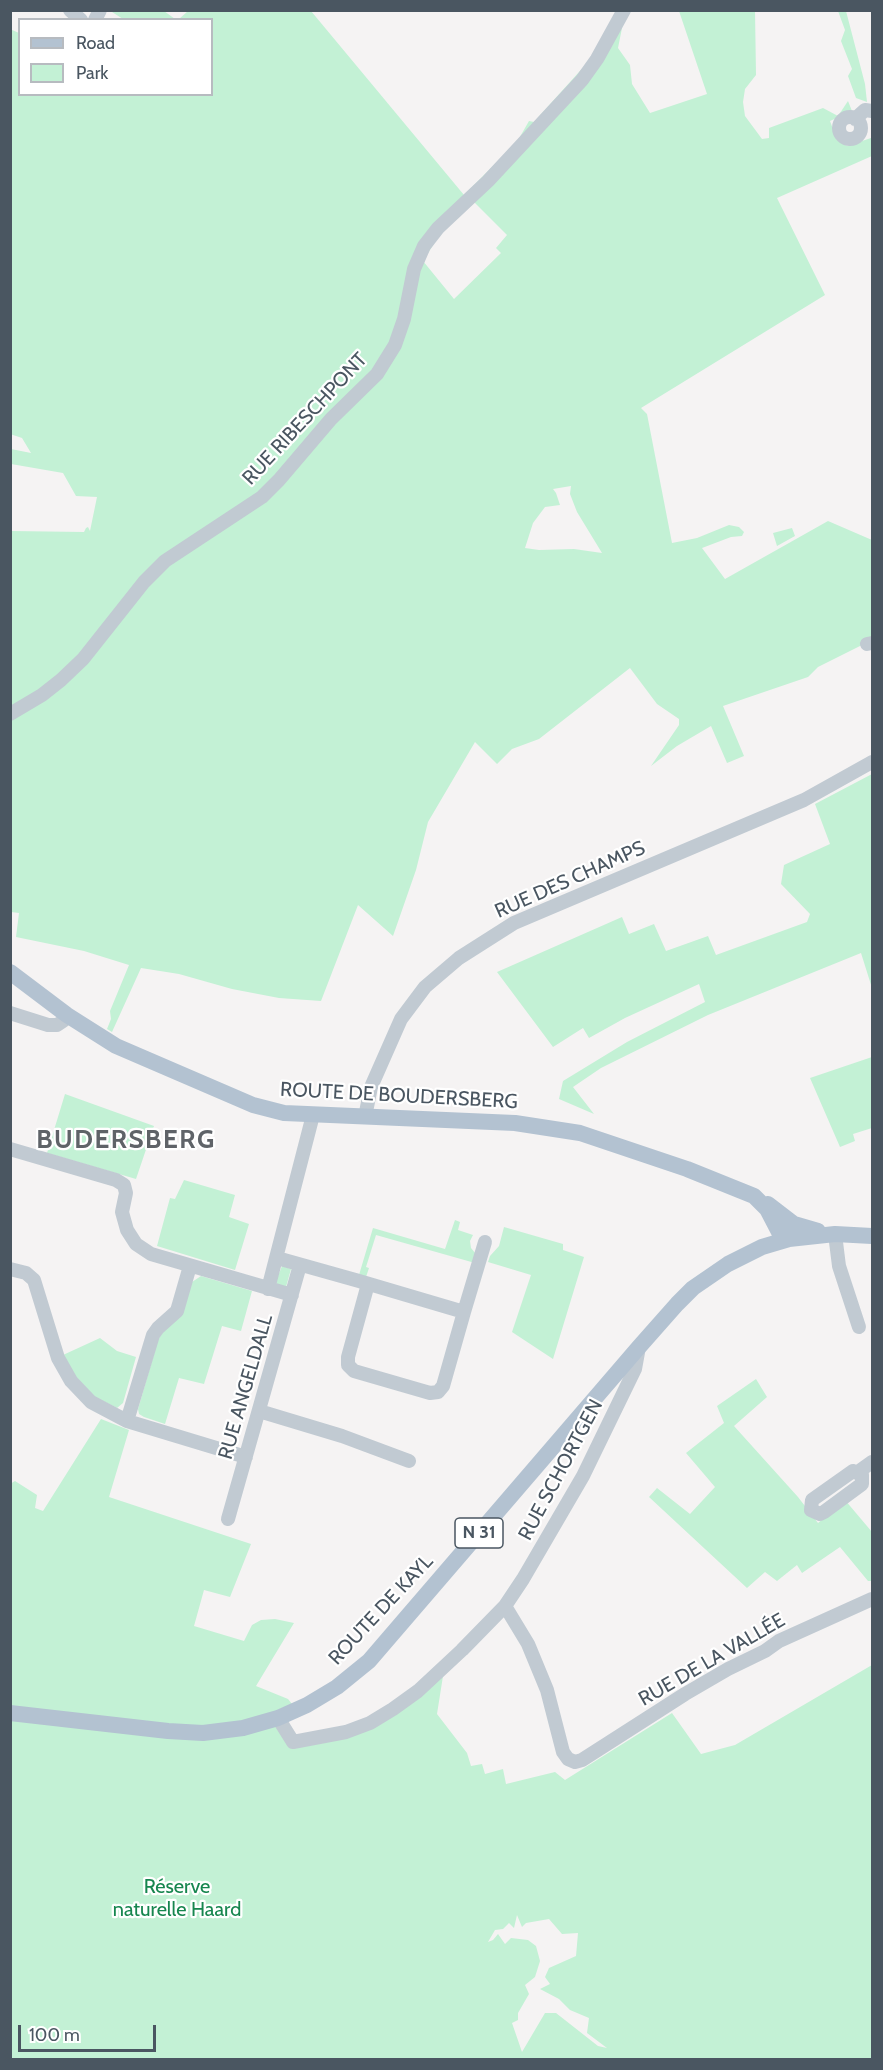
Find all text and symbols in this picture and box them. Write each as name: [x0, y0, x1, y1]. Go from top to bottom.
legend: [18, 18, 213, 96]
text: Road: [76, 32, 115, 54]
text: Park: [76, 62, 108, 84]
street label: RUE RIBESCHPONT: [238, 348, 372, 490]
street label: RUE DES CHAMPS: [491, 836, 649, 924]
street label: ROUTE DE BOUDERSBERG: [280, 1078, 518, 1114]
district label: BUDERSBERG: [36, 1124, 216, 1156]
street label: RUE ANGELDALL: [214, 1312, 278, 1462]
street label: RUE SCHORTGEN: [514, 1395, 608, 1545]
road number: N 31: [455, 1518, 503, 1548]
street label: ROUTE DE KAYL: [324, 1550, 438, 1670]
street label: RUE DE LA VALLÉE: [635, 1608, 789, 1712]
park label: Réserve naturelle Haard: [113, 1875, 241, 1922]
scale bar: [21, 2013, 159, 2051]
text: 100 m: [29, 2024, 80, 2046]

